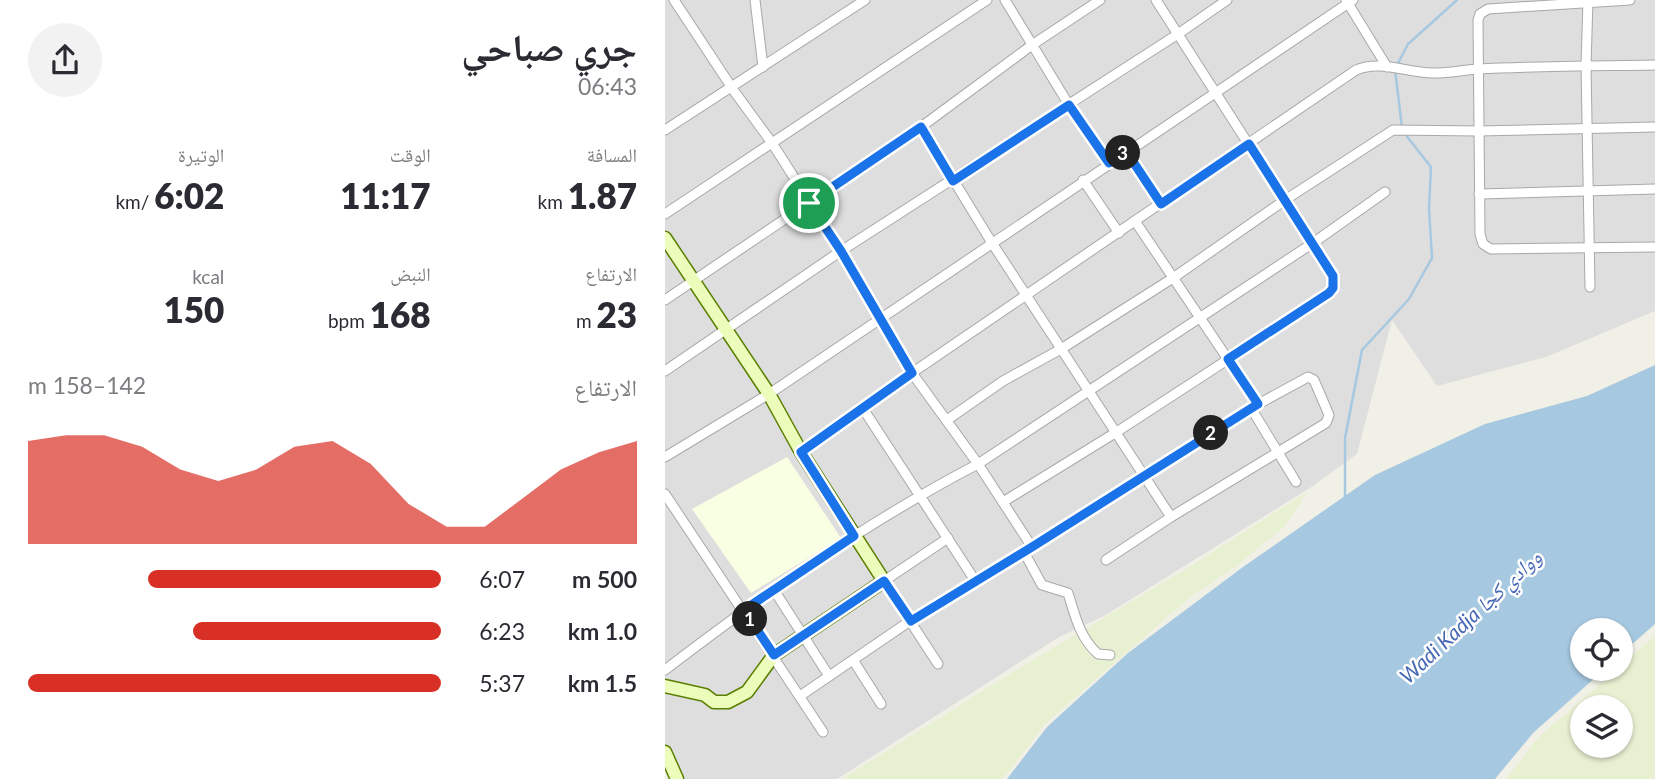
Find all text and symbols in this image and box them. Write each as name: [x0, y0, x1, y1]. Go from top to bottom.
button: share: [28, 23, 102, 97]
text: جري صباحي: [461, 23, 637, 69]
text: 06:43: [578, 72, 637, 100]
pin: 3: [1105, 136, 1141, 170]
text: 3: [1117, 141, 1128, 164]
text: الوتيرة: [178, 143, 224, 166]
text: الوقت: [390, 143, 431, 166]
text: المسافة: [587, 143, 637, 166]
pin: [779, 173, 839, 233]
text: 6:02: [154, 174, 224, 216]
text: 11:17: [340, 174, 431, 216]
text: 1.87: [568, 174, 637, 216]
icon: arrive: [790, 184, 828, 222]
text: /km: [115, 190, 154, 213]
text: km: [538, 190, 568, 213]
text: النبض: [390, 262, 431, 285]
text: الارتفاع: [585, 262, 637, 285]
text: kcal: [192, 265, 224, 288]
text: 150: [163, 288, 224, 330]
text: 168: [370, 293, 431, 335]
text: 23: [596, 293, 637, 335]
text: bpm: [328, 309, 370, 332]
text: m: [576, 309, 596, 332]
text: 142–158 m: [28, 371, 146, 399]
text: الارتفاع: [574, 373, 637, 401]
pin: 2: [1193, 416, 1229, 450]
text: 2: [1205, 421, 1216, 444]
water label: Wadi Kadja ووادي كجا: [1394, 544, 1550, 692]
text: 6:07: [479, 565, 525, 593]
text: 500 m: [572, 565, 637, 593]
pin: 1: [733, 602, 767, 636]
text: 1: [744, 607, 755, 630]
text: 6:23: [479, 617, 525, 645]
text: 1.0 km: [568, 617, 637, 645]
map controls: [1570, 618, 1633, 758]
button: locate: [1570, 618, 1633, 681]
text: 5:37: [479, 669, 525, 697]
text: 1.5 km: [568, 669, 637, 697]
button: layers: [1570, 695, 1633, 758]

